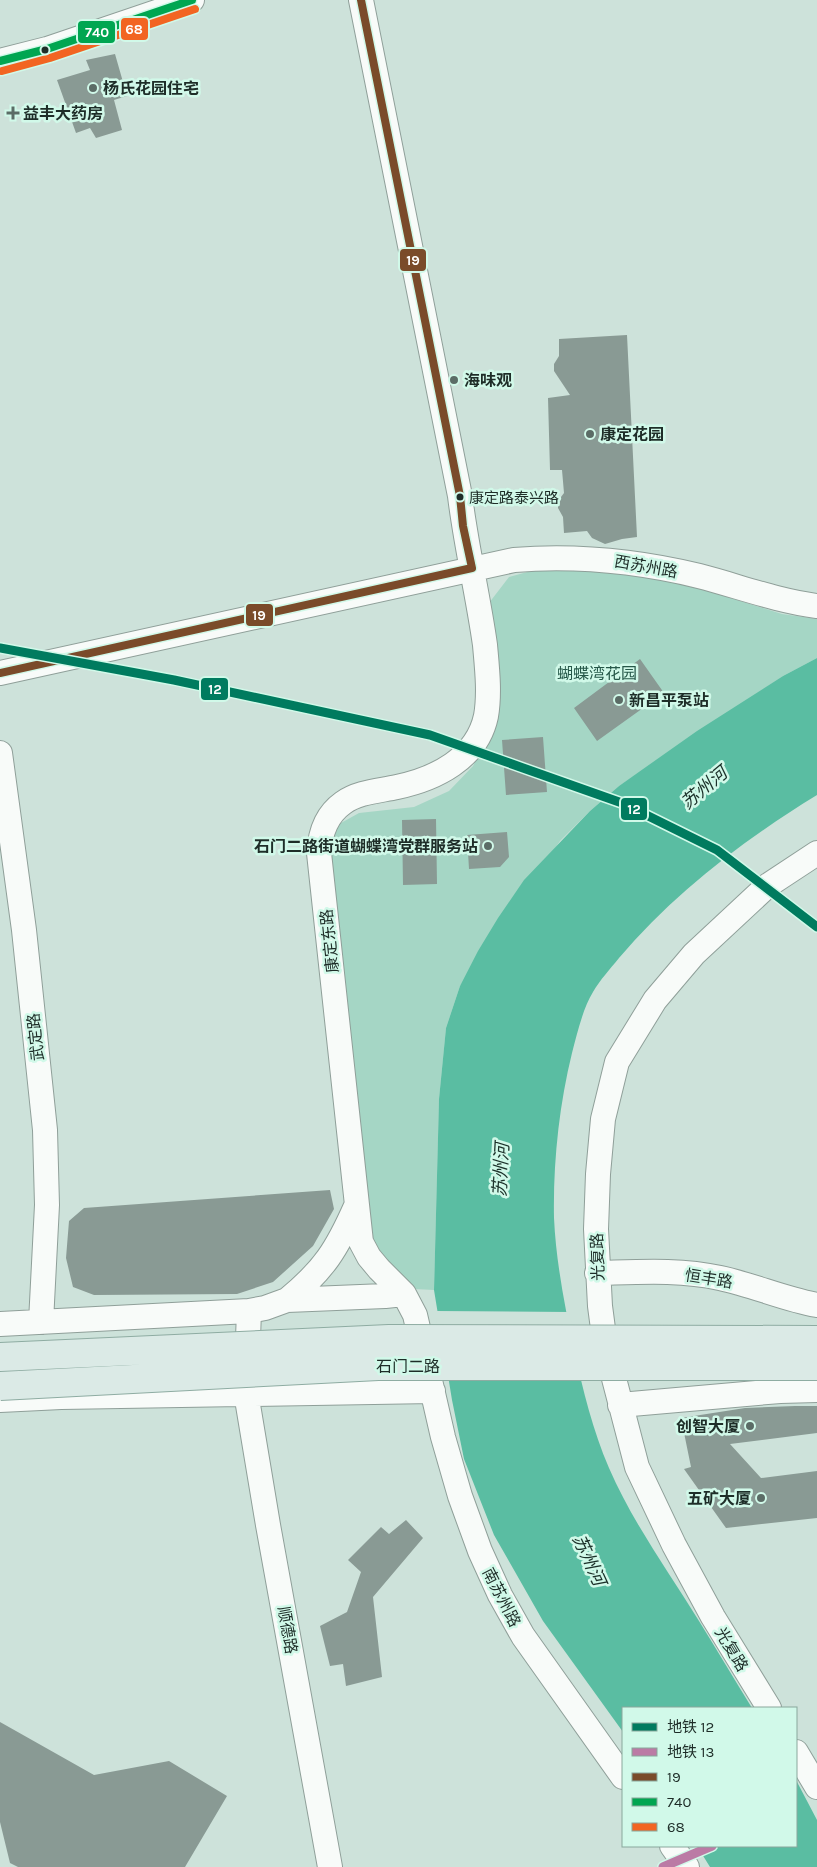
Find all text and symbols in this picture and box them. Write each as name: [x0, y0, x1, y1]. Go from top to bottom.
line badge: 68: [120, 17, 149, 41]
line badge: 740: [77, 20, 116, 44]
text: 68: [125, 21, 143, 38]
text: 740: [85, 24, 109, 41]
unlabelled marker: [40, 45, 50, 55]
place label: 杨氏花园住宅: [103, 79, 199, 98]
marker: 杨氏花园住宅: [87, 82, 99, 94]
place label: 益丰大药房: [23, 104, 103, 123]
marker: 益丰大药房: [7, 107, 19, 119]
line badge: 19: [399, 248, 427, 272]
text: 19: [406, 252, 420, 269]
place label: 海味观: [464, 371, 512, 390]
marker: 海味观: [448, 374, 460, 386]
place label: 康定花园: [600, 425, 664, 444]
marker: 康定花园: [584, 428, 596, 440]
place label: 康定路泰兴路: [469, 489, 559, 507]
marker: 康定路泰兴路: [455, 492, 465, 502]
street label: 西苏州路: [613, 552, 679, 581]
line badge: 19: [245, 603, 274, 627]
text: 19: [252, 607, 266, 624]
park label: 蝴蝶湾花园: [557, 664, 637, 683]
line badge: 12: [200, 677, 229, 701]
text: 12: [208, 681, 222, 698]
place label: 新昌平泵站: [629, 691, 709, 710]
marker: 新昌平泵站: [613, 694, 625, 706]
water label: 苏州河: [676, 760, 734, 814]
line badge: 12: [620, 797, 648, 821]
text: 12: [627, 801, 641, 818]
place label: 石门二路街道蝴蝶湾党群服务站: [254, 837, 478, 856]
marker: 石门二路街道蝴蝶湾党群服务站: [482, 840, 494, 852]
street label: 康定东路: [317, 908, 342, 974]
street label: 武定路: [24, 1012, 47, 1062]
water label: 苏州河: [489, 1139, 514, 1198]
street label: 光复路: [587, 1233, 608, 1281]
street label: 恒丰路: [684, 1265, 734, 1292]
street label: 石门二路: [376, 1357, 440, 1376]
place label: 创智大厦: [676, 1417, 740, 1436]
marker: 创智大厦: [744, 1420, 756, 1432]
place label: 五矿大厦: [687, 1489, 751, 1508]
marker: 五矿大厦: [755, 1492, 767, 1504]
water label: 苏州河: [568, 1531, 612, 1592]
street label: 南苏州路: [479, 1564, 525, 1630]
street label: 顺德路: [274, 1605, 301, 1655]
street label: 光复路: [711, 1624, 752, 1675]
legend: [622, 1707, 797, 1847]
text: 地铁 12: [667, 1718, 714, 1736]
text: 地铁 13: [667, 1743, 714, 1761]
text: 19: [667, 1768, 681, 1786]
text: 740: [667, 1793, 691, 1811]
text: 68: [667, 1818, 685, 1836]

